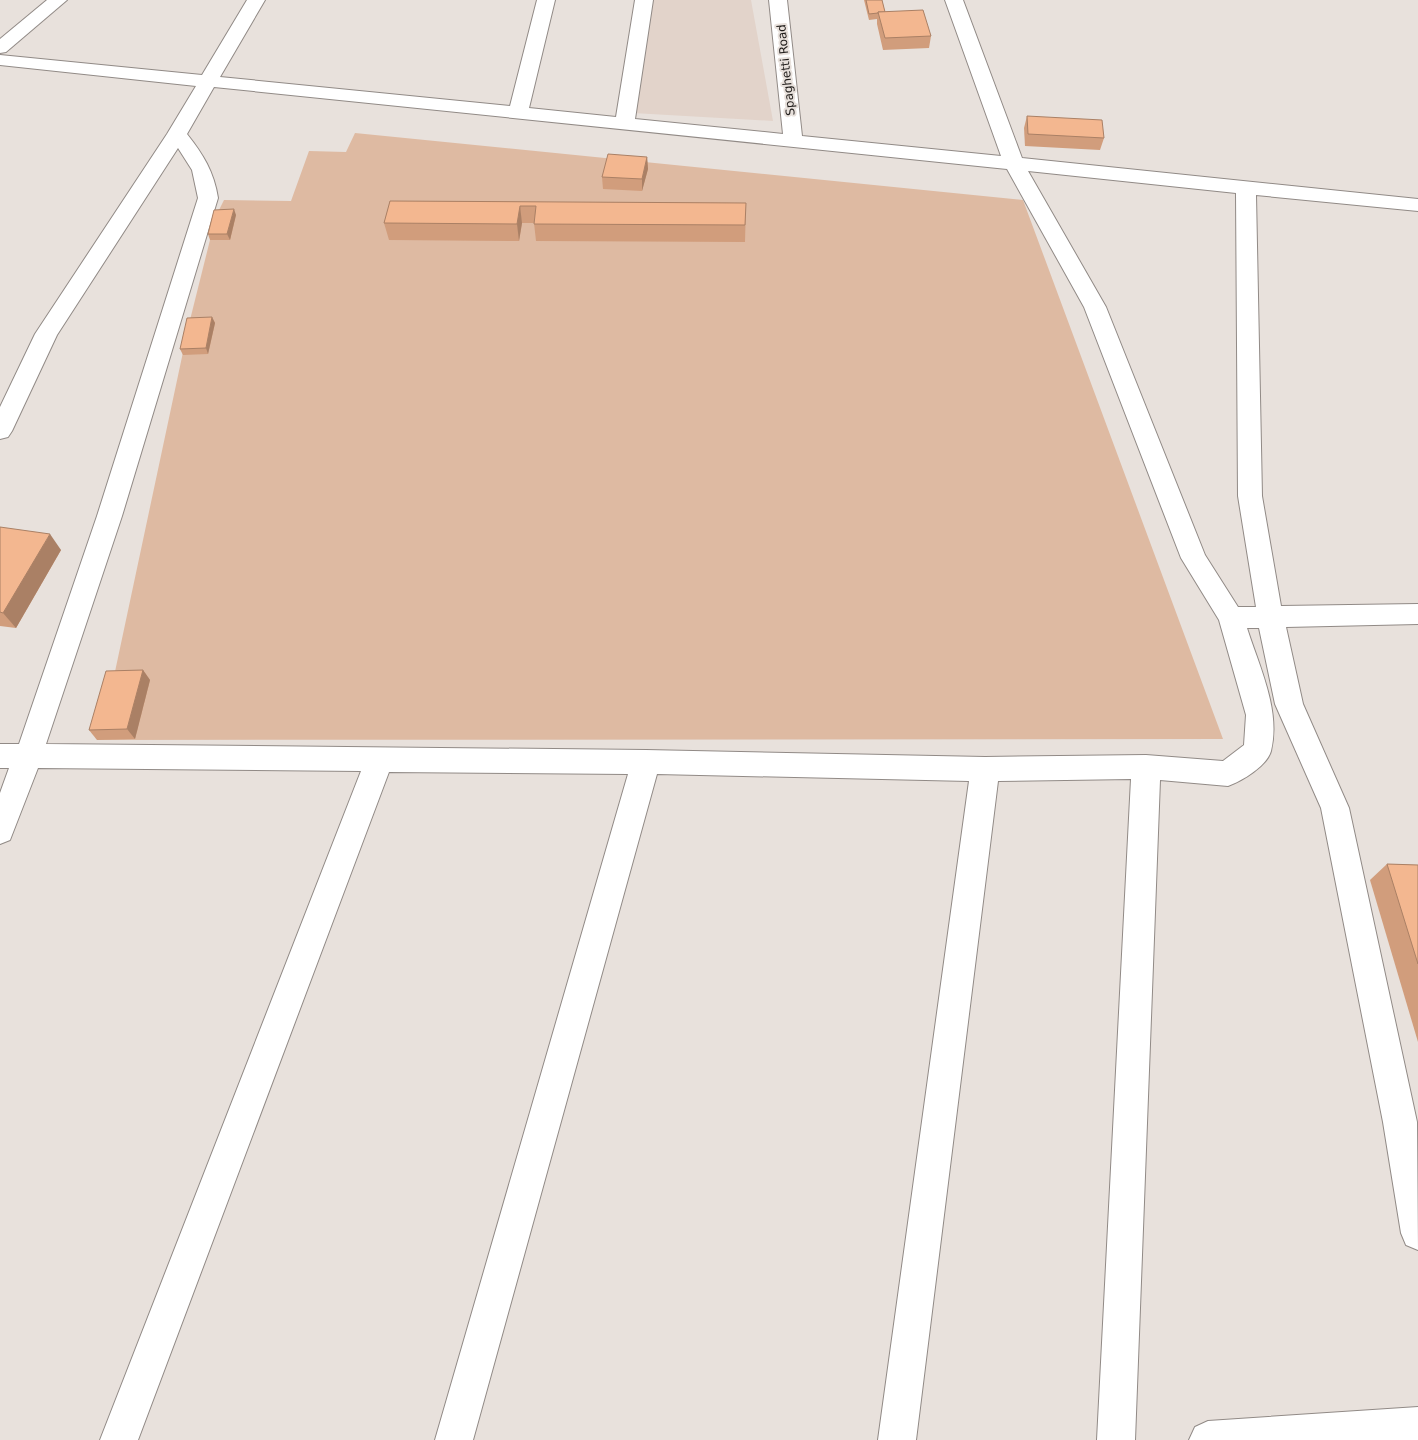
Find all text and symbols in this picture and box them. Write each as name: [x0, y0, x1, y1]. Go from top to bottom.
street label: Spaghetti Road: [774, 24, 798, 116]

